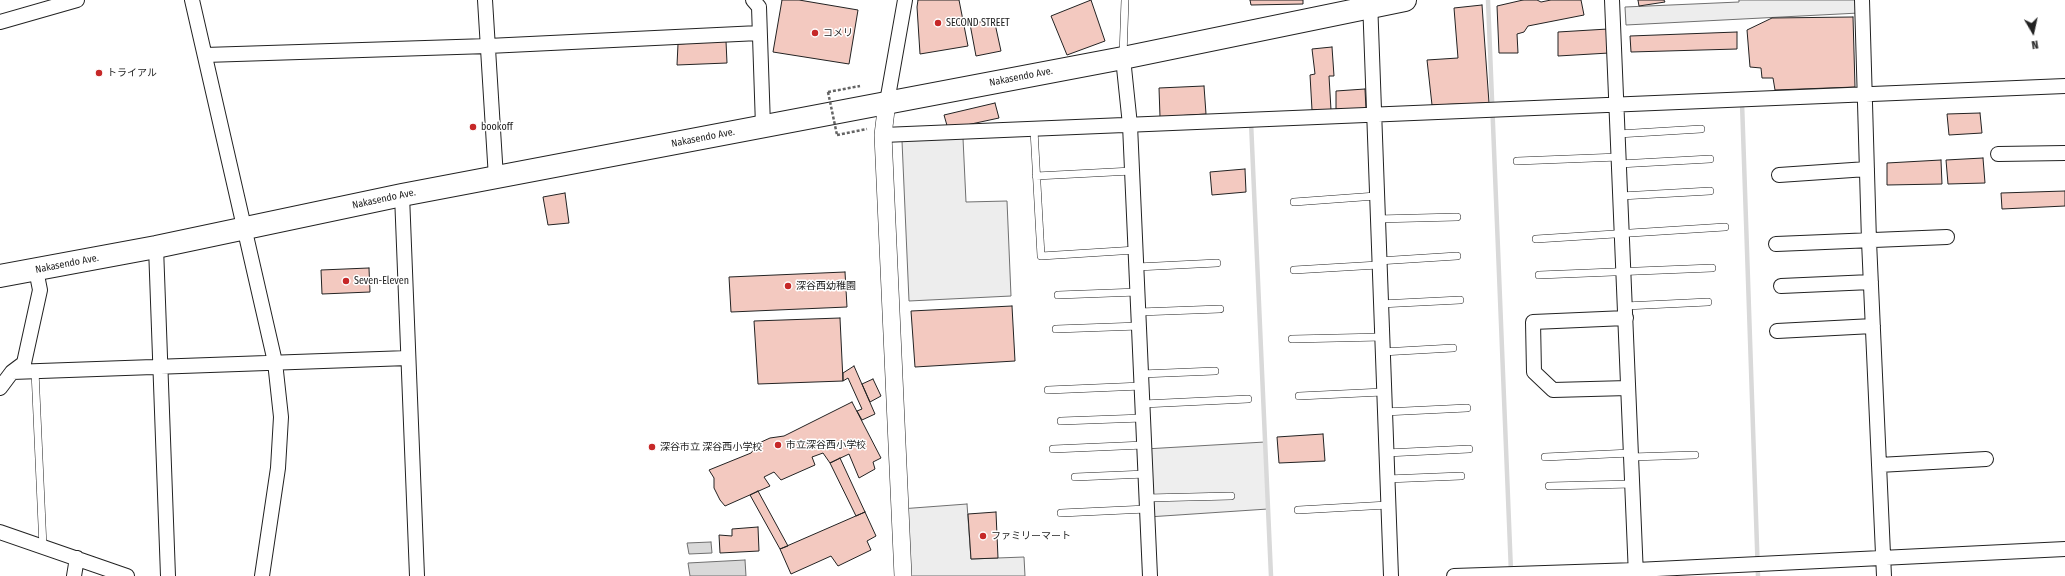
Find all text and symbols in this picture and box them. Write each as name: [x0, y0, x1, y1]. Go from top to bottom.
north arrow: [2013, 12, 2053, 52]
place label: SECOND STREET: [946, 17, 1010, 29]
marker: SECOND STREET: [933, 18, 943, 28]
place label: コメリ: [823, 27, 853, 39]
marker: コメリ: [810, 28, 820, 38]
text: N: [2031, 37, 2039, 51]
street label: Nakasendo Ave.: [988, 65, 1054, 89]
place label: トライアル: [107, 67, 157, 79]
marker: トライアル: [94, 68, 104, 78]
place label: bookoff: [481, 121, 513, 133]
marker: bookoff: [468, 122, 478, 132]
street label: Nakasendo Ave.: [670, 126, 736, 150]
street label: Nakasendo Ave.: [351, 186, 417, 212]
street label: Nakasendo Ave.: [34, 252, 100, 276]
place label: Seven-Eleven: [354, 275, 409, 287]
marker: Seven-Eleven: [341, 276, 351, 286]
place label: 深谷西幼稚園: [796, 280, 856, 292]
marker: 深谷西幼稚園: [783, 281, 793, 291]
place label: 市立深谷西小学校: [786, 439, 866, 451]
marker: 市立深谷西小学校: [773, 440, 783, 450]
place label: 深谷市立 深谷西小学校: [660, 441, 762, 453]
marker: 深谷市立 深谷西小学校: [647, 442, 657, 452]
place label: ファミリーマート: [991, 530, 1071, 542]
marker: ファミリーマート: [978, 531, 988, 541]

